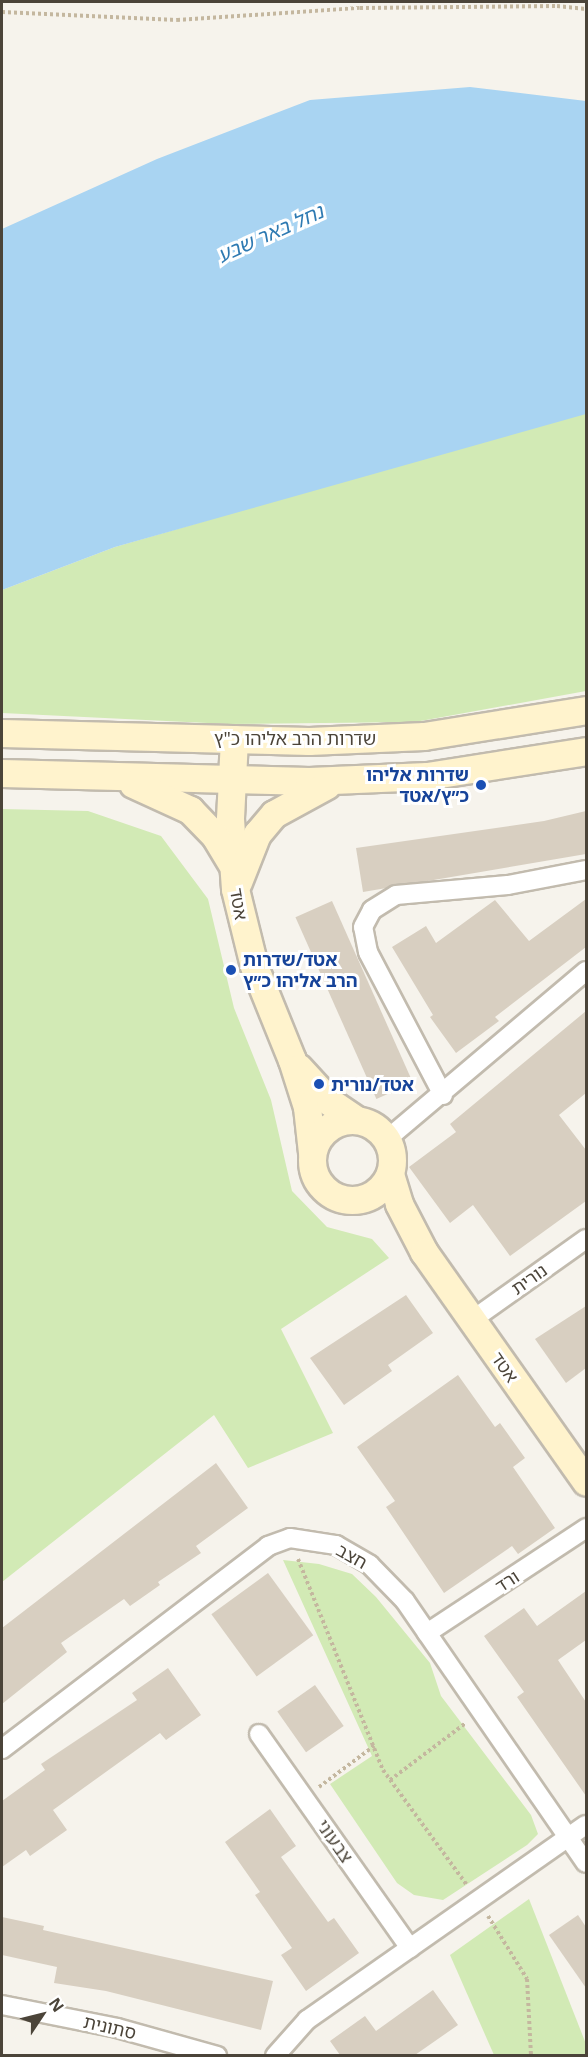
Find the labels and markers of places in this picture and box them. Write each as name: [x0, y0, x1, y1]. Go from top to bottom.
place label: שדרות אליהו כ״ץ/אטד: [366, 764, 469, 806]
marker: שדרות אליהו כ״ץ/אטד: [474, 778, 488, 792]
place label: אטד/שדרות הרב אליהו כ״ץ: [243, 949, 358, 992]
marker: אטד/שדרות הרב אליהו כ״ץ: [224, 963, 238, 977]
place label: אטד/נורית: [331, 1073, 414, 1095]
marker: אטד/נורית: [312, 1077, 326, 1091]

